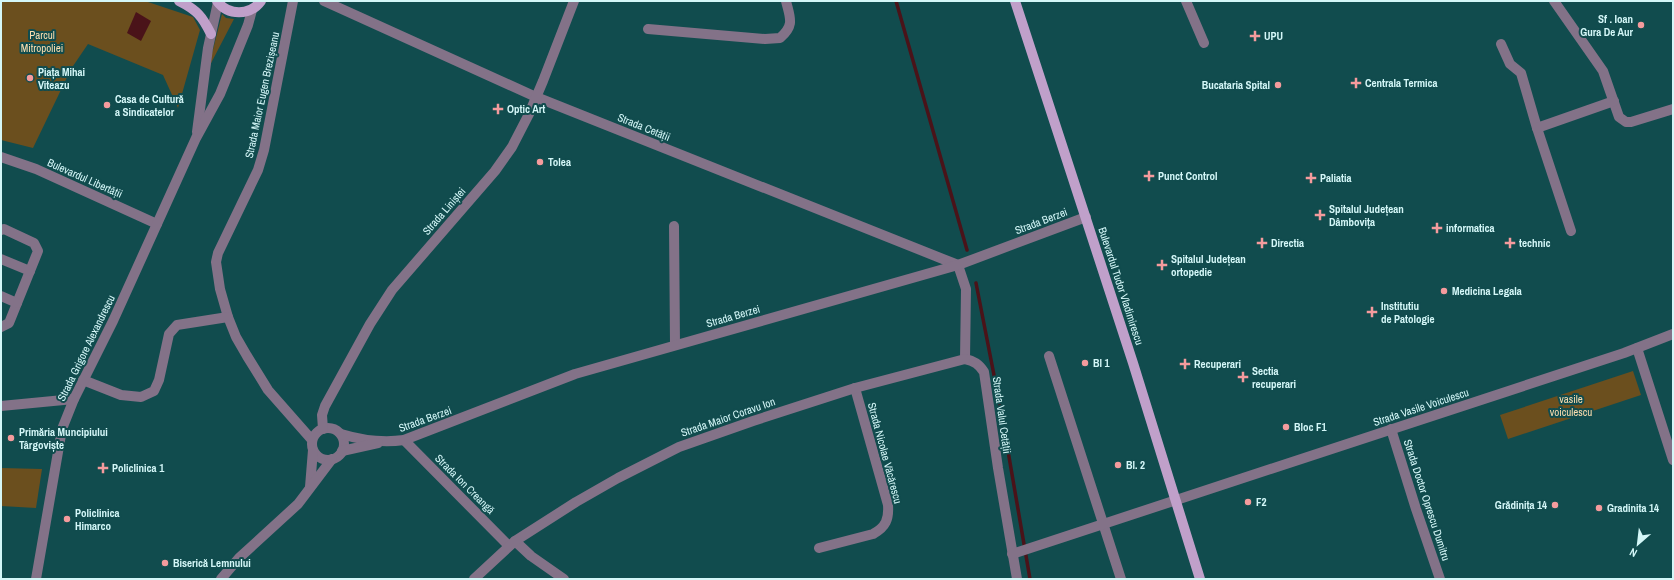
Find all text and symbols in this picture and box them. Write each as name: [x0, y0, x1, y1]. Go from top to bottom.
place label: Sf . Ioan Gura De Aur: [1580, 12, 1633, 39]
marker: Sf . Ioan Gura De Aur: [1636, 20, 1646, 30]
park label: Parcul Mitropoliei: [21, 28, 63, 55]
place label: UPU: [1264, 29, 1283, 43]
marker: UPU: [1249, 30, 1261, 42]
street label: Strada Maior Eugen Brezișeanu: [242, 31, 282, 159]
place label: Piața Mihai Viteazu: [38, 65, 85, 92]
marker: Piața Mihai Viteazu: [25, 73, 35, 83]
place label: Centrala Termica: [1365, 76, 1438, 90]
marker: Centrala Termica: [1350, 77, 1362, 89]
place label: Bucataria Spital: [1202, 78, 1270, 92]
marker: Bucataria Spital: [1273, 80, 1283, 90]
place label: Casa de Cultură a Sindicatelor: [115, 92, 184, 119]
marker: Casa de Cultură a Sindicatelor: [102, 100, 112, 110]
place label: Optic Art: [507, 102, 545, 116]
marker: Optic Art: [492, 103, 504, 115]
street label: Strada Cetății: [616, 110, 672, 144]
street label: Bulevardul Libertății: [45, 155, 125, 201]
place label: Tolea: [548, 155, 571, 169]
marker: Tolea: [535, 157, 545, 167]
place label: Punct Control: [1158, 169, 1218, 183]
marker: Punct Control: [1143, 170, 1155, 182]
place label: Paliatia: [1320, 171, 1352, 185]
marker: Paliatia: [1305, 172, 1317, 184]
street label: Strada Liniștei: [419, 184, 469, 238]
place label: Spitalul Județean Dâmbovița: [1329, 202, 1404, 229]
street label: Strada Berzei: [1013, 205, 1069, 237]
marker: Spitalul Județean Dâmbovița: [1314, 209, 1326, 221]
place label: informatica: [1446, 221, 1495, 235]
marker: informatica: [1431, 222, 1443, 234]
street label: Bulevardul Tudor Vladimirescu: [1095, 225, 1147, 347]
place label: Directia: [1271, 236, 1304, 250]
place label: technic: [1519, 236, 1551, 250]
marker: Directia: [1256, 237, 1268, 249]
marker: technic: [1504, 237, 1516, 249]
place label: Spitalul Județean ortopedie: [1171, 252, 1246, 279]
marker: Spitalul Județean ortopedie: [1156, 259, 1168, 271]
place label: Medicina Legala: [1452, 284, 1522, 298]
marker: Medicina Legala: [1439, 286, 1449, 296]
street label: Strada Grigore Alexandrescu: [54, 293, 118, 403]
place label: Institutiu de Patologie: [1381, 299, 1435, 326]
street label: Strada Berzei: [705, 302, 761, 330]
marker: Institutiu de Patologie: [1366, 306, 1378, 318]
place label: Bl 1: [1093, 356, 1110, 370]
place label: Recuperari: [1194, 357, 1241, 371]
marker: Bl 1: [1080, 358, 1090, 368]
marker: Recuperari: [1179, 358, 1191, 370]
place label: Sectia recuperari: [1252, 364, 1296, 391]
marker: Sectia recuperari: [1237, 371, 1249, 383]
street label: Strada Valul Cetății: [990, 376, 1014, 454]
street label: Strada Vasile Voiculescu: [1371, 385, 1471, 429]
park label: vasile voiculescu: [1550, 392, 1592, 419]
street label: Strada Maior Coravu Ion: [679, 394, 777, 440]
street label: Strada Nicolae Văcărescu: [865, 401, 905, 505]
street label: Strada Berzei: [397, 403, 453, 435]
place label: Bloc F1: [1294, 420, 1327, 434]
marker: Bloc F1: [1281, 422, 1291, 432]
place label: Primăria Muncipiului Târgoviște: [19, 425, 108, 452]
marker: Primăria Muncipiului Târgoviște: [6, 433, 16, 443]
street label: Strada Doctor Oprescu Dumitru: [1401, 438, 1453, 562]
street label: Strada Ion Creangă: [432, 451, 498, 517]
place label: Bl. 2: [1126, 458, 1145, 472]
marker: Bl. 2: [1113, 460, 1123, 470]
place label: Policlinica 1: [112, 461, 164, 475]
marker: Policlinica 1: [97, 462, 109, 474]
place label: F2: [1256, 495, 1267, 509]
marker: F2: [1243, 497, 1253, 507]
place label: Grădinița 14: [1495, 498, 1547, 512]
marker: Grădinița 14: [1550, 500, 1560, 510]
place label: Gradinita 14: [1607, 501, 1659, 515]
marker: Gradinita 14: [1594, 503, 1604, 513]
place label: Policlinica Himarco: [75, 506, 120, 533]
marker: Policlinica Himarco: [62, 514, 72, 524]
north arrow: [1618, 524, 1658, 564]
text: N: [1627, 545, 1639, 561]
place label: Biserică Lemnului: [173, 556, 251, 570]
marker: Biserică Lemnului: [160, 558, 170, 568]

